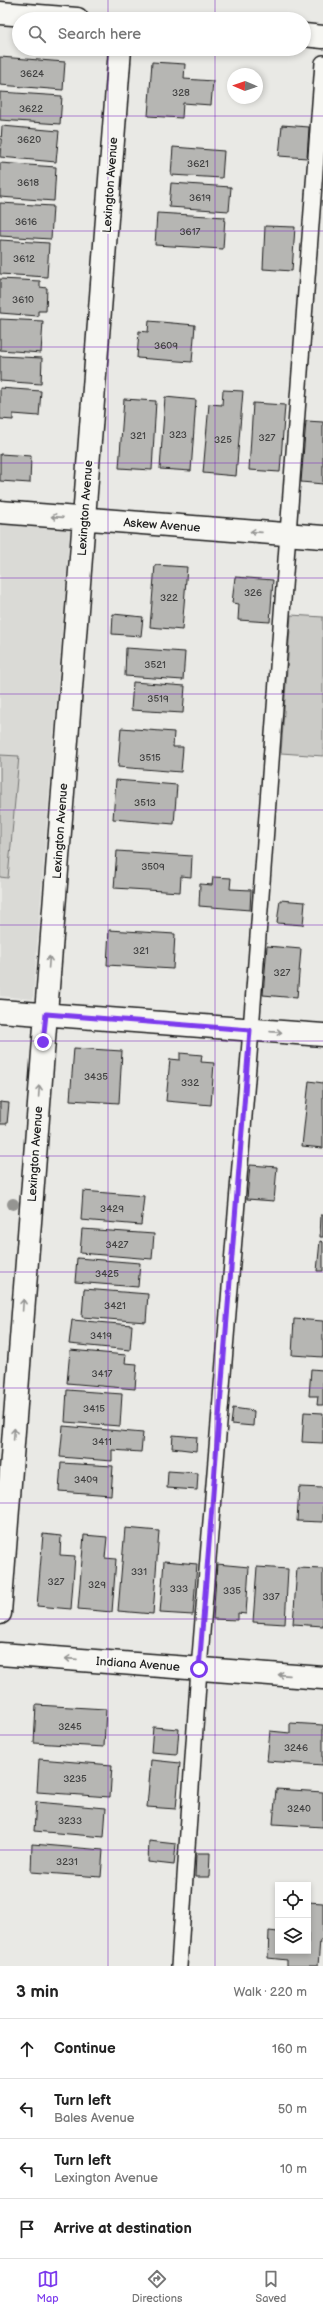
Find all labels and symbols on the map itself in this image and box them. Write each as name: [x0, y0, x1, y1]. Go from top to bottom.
house number: 3624: [20, 68, 44, 80]
north arrow: [227, 68, 263, 104]
house number: 328: [172, 87, 190, 99]
house number: 3622: [19, 103, 43, 115]
house number: 3620: [17, 134, 41, 146]
street label: Lexington Avenue: [100, 137, 121, 233]
house number: 3621: [187, 158, 209, 170]
house number: 3618: [17, 177, 39, 189]
house number: 3619: [189, 192, 211, 204]
house number: 3616: [15, 216, 37, 228]
house number: 3617: [179, 226, 201, 238]
house number: 3612: [13, 253, 35, 265]
house number: 3610: [12, 294, 34, 306]
house number: 3609: [154, 340, 178, 352]
house number: 323: [169, 429, 187, 441]
house number: 321: [130, 430, 146, 442]
house number: 327: [259, 432, 276, 444]
house number: 325: [214, 434, 232, 446]
street label: Lexington Avenue: [75, 460, 96, 556]
one-way arrow: [51, 513, 64, 520]
street label: Askew Avenue: [123, 515, 201, 536]
one-way arrow: [250, 529, 263, 536]
house number: 326: [244, 587, 262, 599]
house number: 322: [160, 592, 178, 604]
house number: 3521: [144, 659, 166, 671]
house number: 3519: [147, 693, 169, 705]
house number: 3515: [139, 752, 161, 764]
street label: Lexington Avenue: [50, 783, 71, 879]
house number: 3513: [134, 797, 156, 809]
house number: 3509: [141, 861, 165, 873]
house number: 321: [133, 945, 149, 957]
one-way arrow: [46, 956, 53, 969]
house number: 327: [274, 967, 291, 979]
one-way arrow: [269, 1028, 282, 1035]
route end: [34, 1033, 52, 1051]
house number: 3435: [84, 1071, 108, 1083]
house number: 332: [181, 1077, 199, 1089]
one-way arrow: [36, 1085, 43, 1098]
street label: Lexington Avenue: [25, 1106, 46, 1202]
house number: 3429: [100, 1203, 124, 1215]
house number: 3427: [105, 1239, 129, 1251]
house number: 3425: [95, 1268, 119, 1280]
one-way arrow: [20, 1299, 27, 1312]
house number: 3421: [104, 1300, 126, 1312]
house number: 3419: [90, 1330, 112, 1342]
house number: 3417: [91, 1368, 113, 1380]
house number: 3415: [83, 1403, 105, 1415]
one-way arrow: [10, 1428, 17, 1441]
house number: 3411: [92, 1436, 112, 1448]
house number: 3409: [74, 1474, 98, 1486]
house number: 331: [131, 1566, 147, 1578]
house number: 327: [48, 1576, 65, 1588]
house number: 329: [88, 1579, 106, 1591]
house number: 333: [170, 1583, 188, 1595]
house number: 335: [223, 1585, 241, 1597]
house number: 337: [262, 1591, 280, 1603]
street label: Indiana Avenue: [96, 1654, 180, 1675]
one-way arrow: [65, 1656, 78, 1663]
route start: [190, 1660, 208, 1678]
one-way arrow: [278, 1672, 291, 1679]
house number: 3245: [58, 1721, 82, 1733]
house number: 3246: [284, 1742, 308, 1754]
house number: 3235: [63, 1773, 87, 1785]
house number: 3240: [287, 1803, 311, 1815]
house number: 3233: [58, 1815, 82, 1827]
house number: 3231: [56, 1856, 78, 1868]

